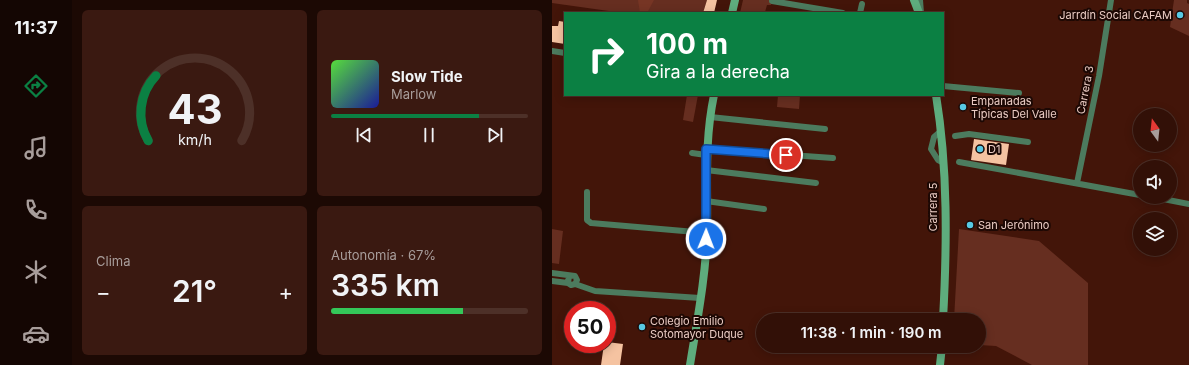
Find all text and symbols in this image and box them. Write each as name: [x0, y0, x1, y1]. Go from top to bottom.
place label: Jarrdín Social CAFAM: [1059, 8, 1172, 22]
marker: Jarrdín Social CAFAM: [1175, 10, 1185, 20]
text: 11:37: [14, 17, 58, 38]
text: 100 m: [646, 27, 728, 61]
icon: right: [580, 28, 632, 80]
text: Gira a la derecha: [646, 61, 790, 82]
street label: Carrera 3: [1073, 64, 1097, 115]
text: Slow Tide: [391, 67, 463, 86]
icon: directions: [22, 72, 50, 100]
text: 43: [167, 84, 222, 134]
text: Marlow: [391, 86, 437, 102]
place label: Empanadas Típicas Del Valle: [971, 94, 1057, 121]
marker: Empanadas Típicas Del Valle: [958, 102, 968, 112]
north arrow: [1133, 108, 1177, 152]
map controls: [1133, 108, 1177, 256]
icon: previous: [353, 124, 375, 146]
icon: pause: [418, 124, 440, 146]
icon: next: [484, 124, 506, 146]
text: km/h: [178, 131, 211, 148]
icon: music: [22, 134, 50, 162]
pin: [769, 138, 803, 172]
place label: D1: [988, 142, 1000, 156]
icon: arrive: [775, 144, 797, 166]
marker: D1: [975, 144, 985, 154]
button: sound: [1133, 160, 1177, 204]
street label: Carrera 5: [926, 182, 940, 232]
icon: phone: [22, 196, 50, 224]
button: layers: [1133, 212, 1177, 256]
position arrow: [685, 218, 727, 260]
place label: San Jerónimo: [978, 218, 1050, 232]
marker: San Jerónimo: [965, 220, 975, 230]
text: Autonomía · 67%: [331, 247, 436, 263]
text: Clima: [96, 253, 130, 269]
icon: climate: [22, 258, 50, 286]
text: 335 km: [331, 267, 440, 303]
text: 21°: [172, 273, 217, 309]
text: −: [96, 279, 111, 305]
text: +: [278, 279, 293, 305]
speed limit sign: 50: [564, 301, 616, 353]
place label: Colegio Emilio Sotomayor Duque: [650, 314, 743, 341]
icon: car: [22, 320, 50, 348]
marker: Colegio Emilio Sotomayor Duque: [637, 322, 647, 332]
text: 11:38 · 1 min · 190 m: [800, 323, 942, 342]

